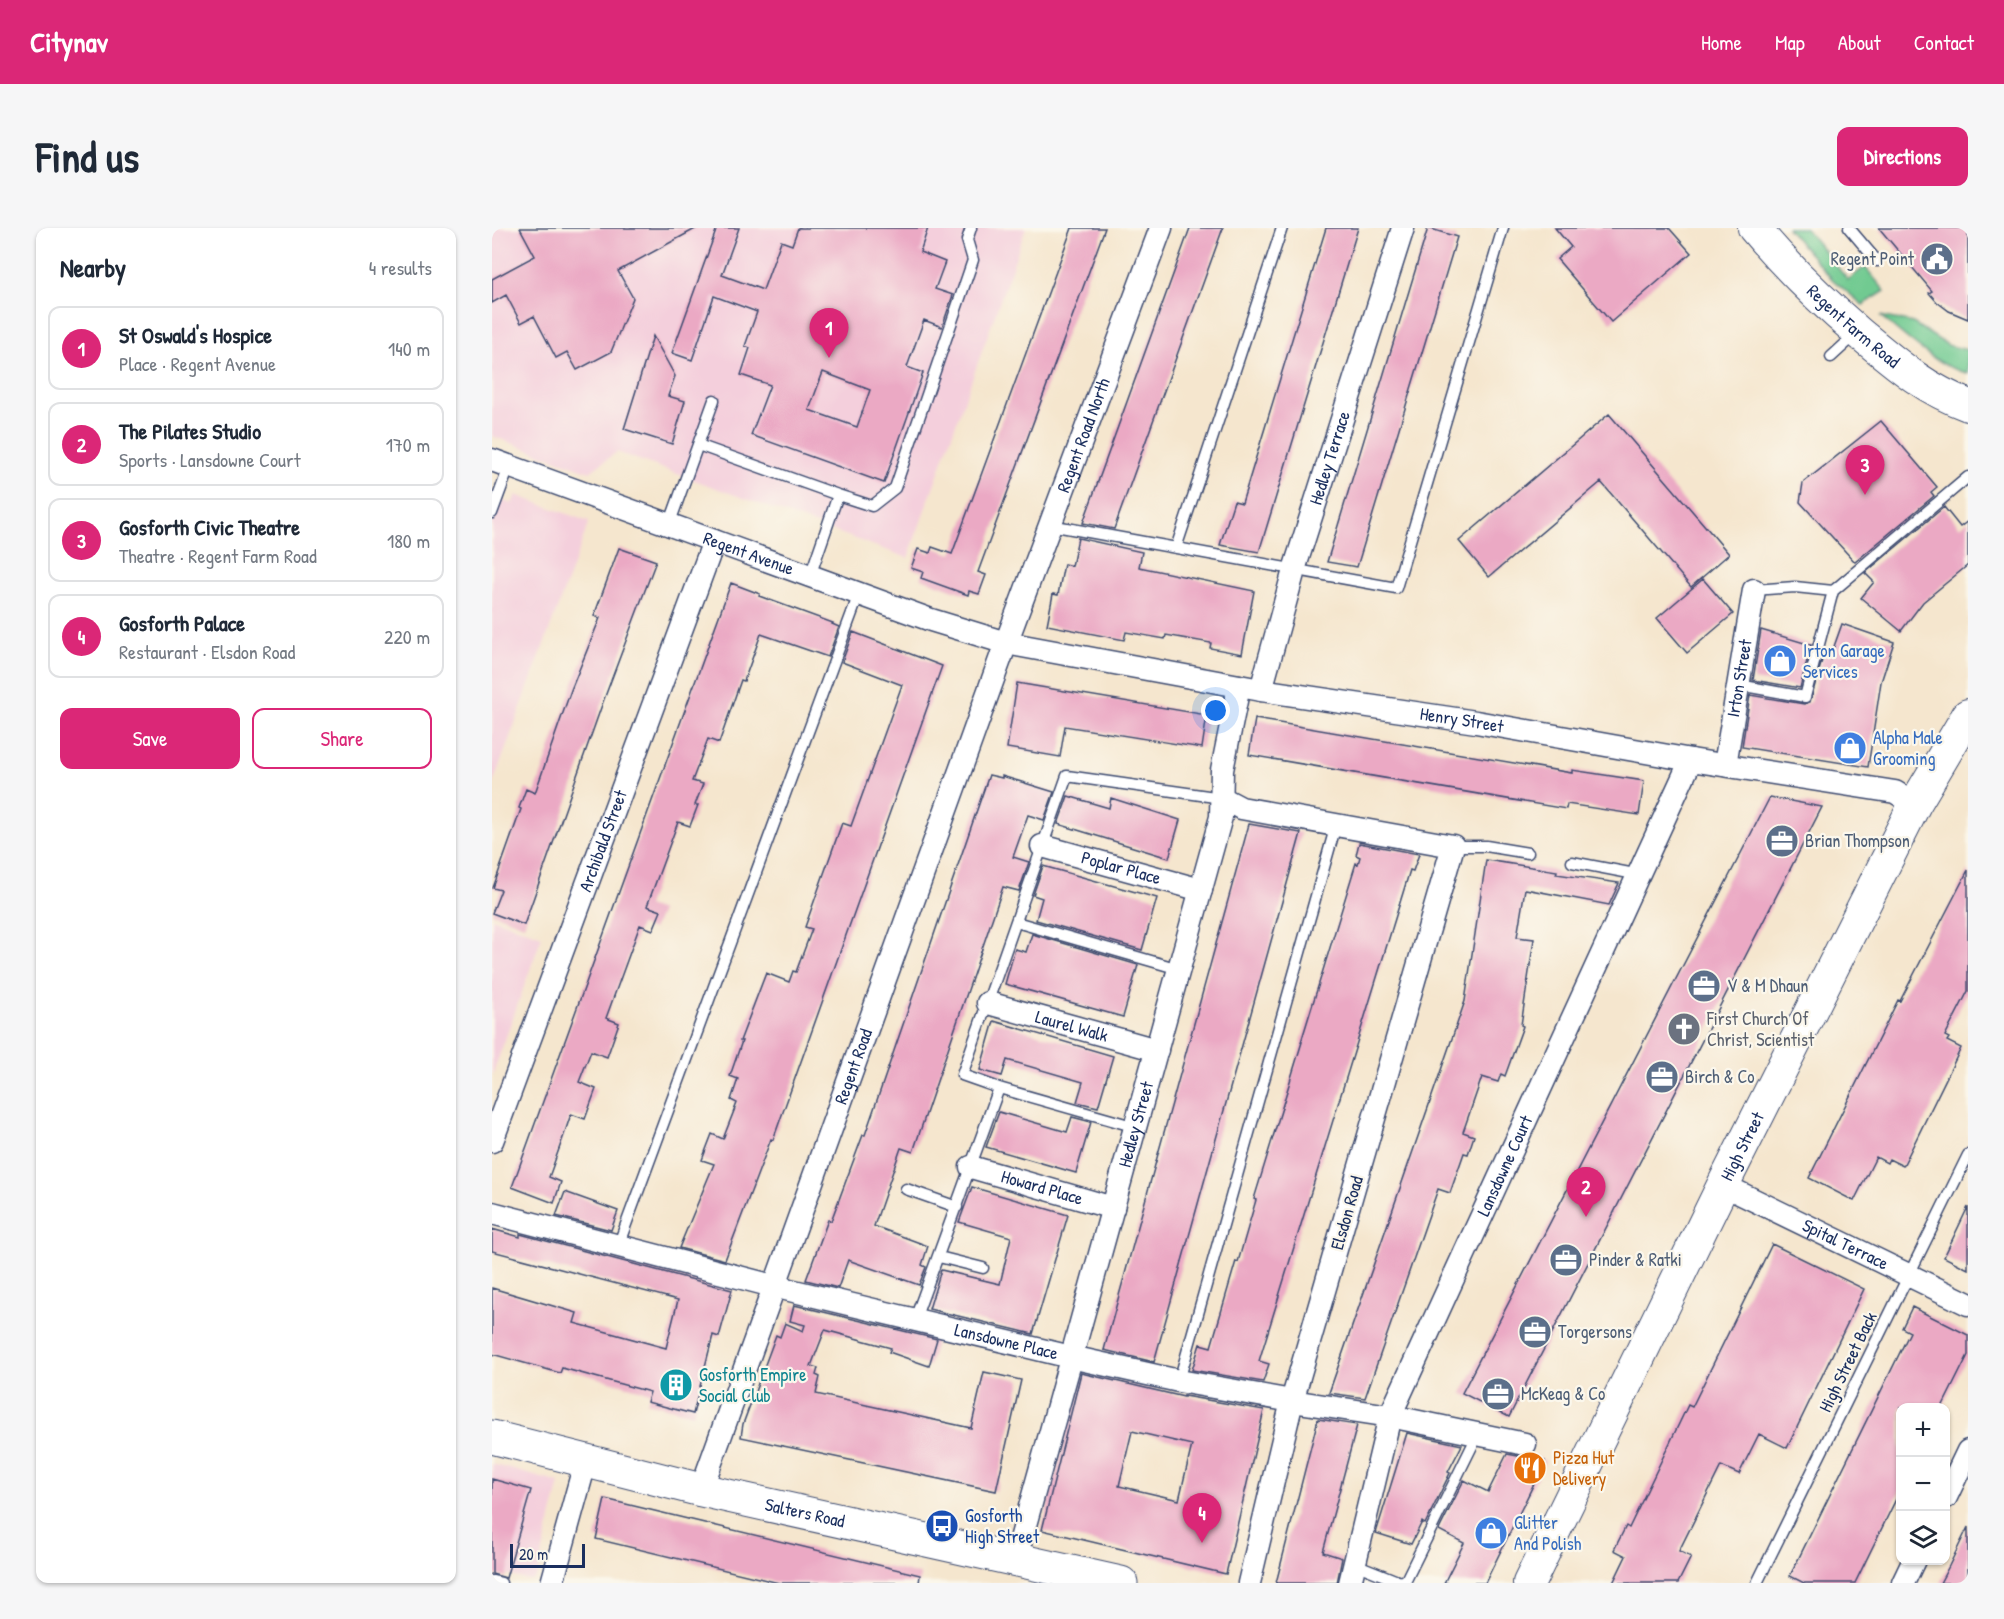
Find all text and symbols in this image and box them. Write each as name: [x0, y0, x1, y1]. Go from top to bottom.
text: Citynav: [30, 23, 108, 61]
text: Home: [1701, 28, 1742, 57]
text: Map: [1775, 28, 1805, 57]
text: About: [1838, 28, 1881, 57]
text: Contact: [1914, 28, 1974, 57]
button: Directions: [1837, 127, 1968, 186]
text: Find us: [36, 128, 139, 185]
public building icon: Regent Point: [1919, 241, 1955, 277]
place label: Regent Point: [1831, 246, 1915, 271]
text: Nearby: [60, 250, 126, 285]
text: 4 results: [369, 254, 432, 281]
street label: Regent Farm Road: [1802, 279, 1905, 374]
pin: 1: [810, 308, 848, 358]
text: St Oswald's Hospice: [119, 320, 272, 350]
text: 1: [78, 335, 85, 362]
text: 140 m: [388, 335, 430, 362]
text: Place · Regent Avenue: [119, 350, 276, 377]
street label: Regent Road North: [1050, 374, 1116, 496]
street label: Hedley Terrace: [1303, 408, 1356, 508]
text: The Pilates Studio: [119, 416, 261, 446]
text: 2: [77, 431, 86, 458]
text: 170 m: [386, 431, 430, 458]
text: Sports · Lansdowne Court: [119, 446, 301, 473]
pin: 3: [1846, 446, 1884, 495]
text: Gosforth Civic Theatre: [119, 512, 300, 542]
street label: Regent Avenue: [700, 525, 797, 581]
text: 3: [77, 527, 86, 554]
text: 180 m: [387, 527, 430, 554]
text: Theatre · Regent Farm Road: [119, 542, 317, 569]
text: Gosforth Palace: [119, 608, 245, 638]
text: 4: [78, 623, 85, 650]
text: 220 m: [384, 623, 430, 650]
street label: Irton Street: [1720, 636, 1758, 719]
text: Restaurant · Elsdon Road: [119, 638, 295, 665]
place label: Irton Garage Services: [1803, 638, 1885, 684]
shop icon: Irton Garage Services: [1762, 643, 1798, 679]
your location: [1201, 696, 1230, 725]
street label: Henry Street: [1418, 701, 1506, 739]
button: Save: [60, 708, 240, 769]
button: Share: [252, 708, 432, 769]
place label: Alpha Male Grooming: [1873, 725, 1943, 771]
shop icon: Alpha Male Grooming: [1832, 730, 1868, 766]
street label: Archibald Street: [572, 786, 633, 895]
office icon: Brian Thompson: [1764, 823, 1800, 859]
place label: Brian Thompson: [1805, 828, 1910, 853]
street label: Poplar Place: [1079, 845, 1164, 890]
office icon: V & M Dhaun: [1686, 968, 1722, 1004]
place label: V & M Dhaun: [1727, 973, 1808, 998]
street label: Laurel Walk: [1033, 1004, 1112, 1048]
place label: First Church Of Christ, Scientist: [1706, 1006, 1815, 1052]
church icon: First Church Of Christ, Scientist: [1666, 1011, 1702, 1047]
street label: Regent Road: [828, 1025, 878, 1108]
office icon: Birch & Co: [1644, 1059, 1680, 1095]
place label: Birch & Co: [1685, 1064, 1755, 1089]
street label: Hedley Street: [1112, 1078, 1159, 1170]
street label: High Street: [1714, 1107, 1770, 1185]
street label: Lansdowne Court: [1470, 1110, 1539, 1220]
street label: Howard Place: [998, 1163, 1086, 1211]
pin: 2: [1566, 1168, 1606, 1217]
street label: Elsdon Road: [1324, 1173, 1369, 1253]
street label: Spital Terrace: [1798, 1212, 1893, 1276]
office icon: Pinder & Ratki: [1548, 1242, 1584, 1278]
place label: Pinder & Ratki: [1589, 1247, 1682, 1272]
street label: High Street Back: [1812, 1307, 1883, 1416]
office icon: Torgersons: [1517, 1314, 1553, 1350]
street label: Lansdowne Place: [952, 1317, 1061, 1365]
place label: Torgersons: [1558, 1319, 1632, 1344]
place label: Gosforth Empire Social Club: [699, 1362, 806, 1408]
building icon: Gosforth Empire Social Club: [658, 1367, 694, 1403]
office icon: McKeag & Co: [1480, 1376, 1516, 1412]
place label: McKeag & Co: [1521, 1381, 1605, 1406]
map controls: [1896, 1403, 1950, 1565]
button: +: [1896, 1403, 1950, 1457]
place label: Pizza Hut Delivery: [1553, 1445, 1615, 1491]
restaurant icon: Pizza Hut Delivery: [1512, 1450, 1548, 1486]
button: −: [1896, 1457, 1950, 1511]
street label: Salters Road: [763, 1492, 847, 1533]
pin: 4: [1182, 1494, 1222, 1543]
place label: Gosforth High Street: [965, 1503, 1040, 1549]
bus stop icon: Gosforth High Street: [924, 1508, 960, 1544]
place label: Glitter And Polish: [1514, 1510, 1582, 1556]
button: layers: [1896, 1511, 1950, 1565]
shop icon: Glitter And Polish: [1473, 1515, 1509, 1551]
scale bar: [510, 1541, 585, 1568]
text: 20 m: [519, 1543, 548, 1565]

